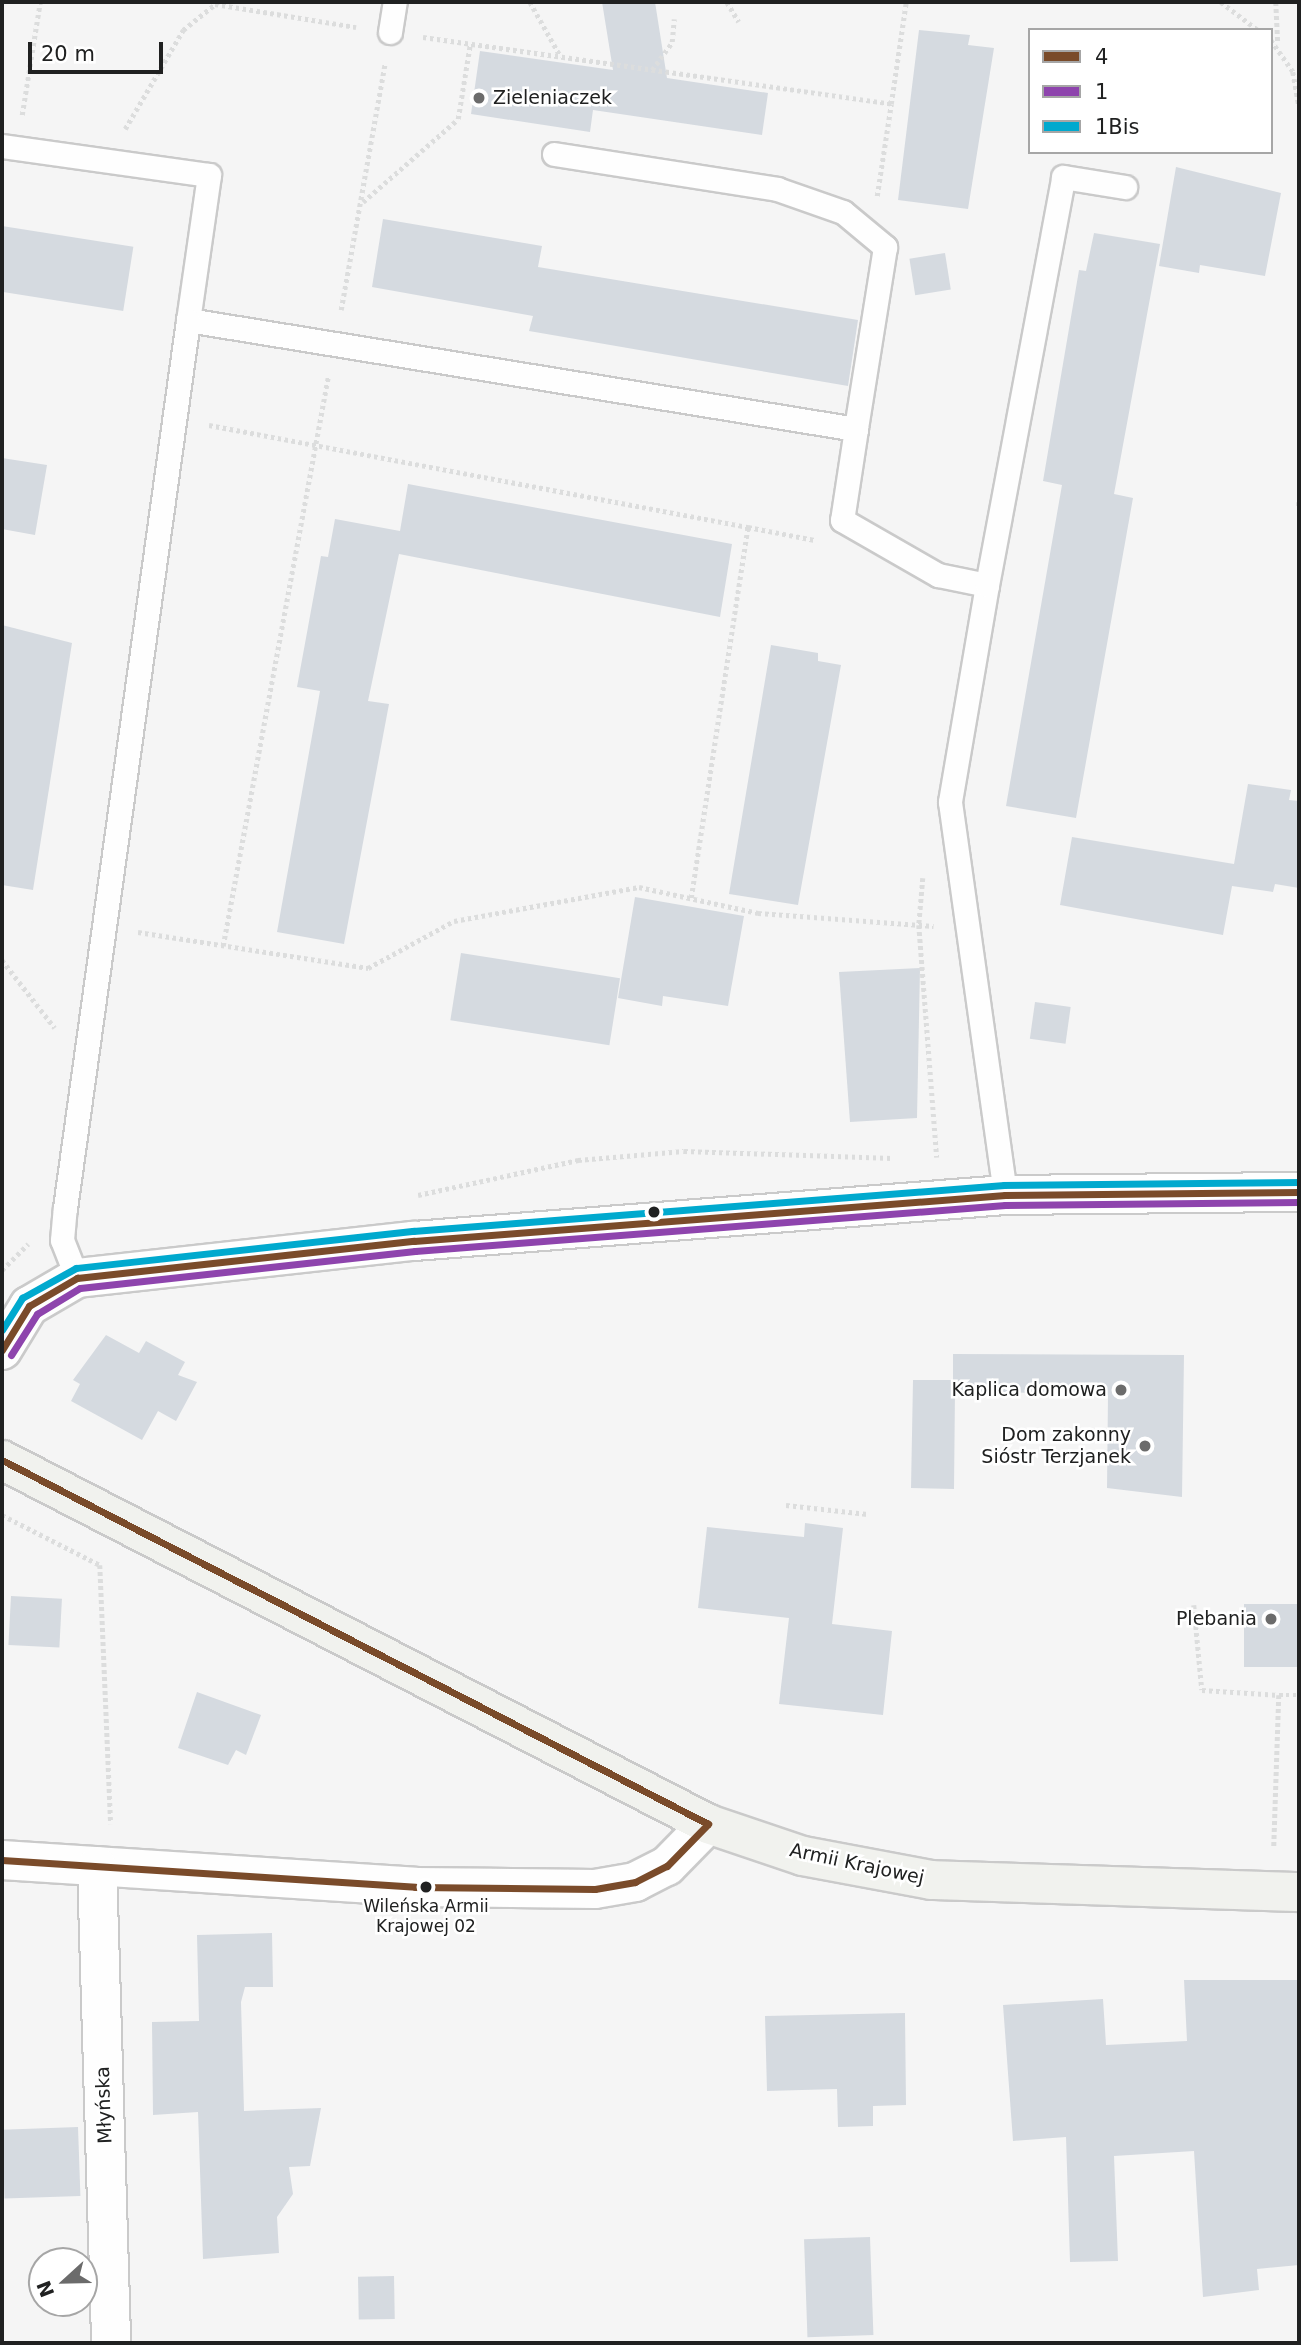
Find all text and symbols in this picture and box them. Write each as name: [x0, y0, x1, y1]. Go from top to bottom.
scale bar: [32, 28, 166, 72]
legend: [1028, 28, 1273, 154]
text: 20 m: [41, 42, 95, 66]
text: 4: [1095, 45, 1108, 69]
text: 1: [1095, 80, 1108, 104]
place label: Zieleniaczek: [493, 87, 612, 109]
marker: Zieleniaczek: [471, 90, 487, 106]
text: 1Bis: [1095, 115, 1140, 139]
unlabelled marker: [647, 1205, 661, 1219]
place label: Kaplica domowa: [951, 1379, 1107, 1401]
marker: Kaplica domowa: [1113, 1382, 1129, 1398]
place label: Dom zakonny Sióstr Terzjanek: [981, 1424, 1131, 1468]
marker: Dom zakonny Sióstr Terzjanek: [1137, 1438, 1153, 1454]
place label: Plebania: [1176, 1608, 1257, 1630]
marker: Plebania: [1263, 1611, 1279, 1627]
street label: Armii Krajowej: [788, 1839, 926, 1889]
marker: Wileńska Armii Krajowej 02: [419, 1880, 433, 1894]
place label: Wileńska Armii Krajowej 02: [363, 1897, 489, 1937]
street label: Młyńska: [91, 2066, 117, 2144]
north arrow: [28, 2247, 98, 2317]
text: N: [32, 2278, 59, 2301]

